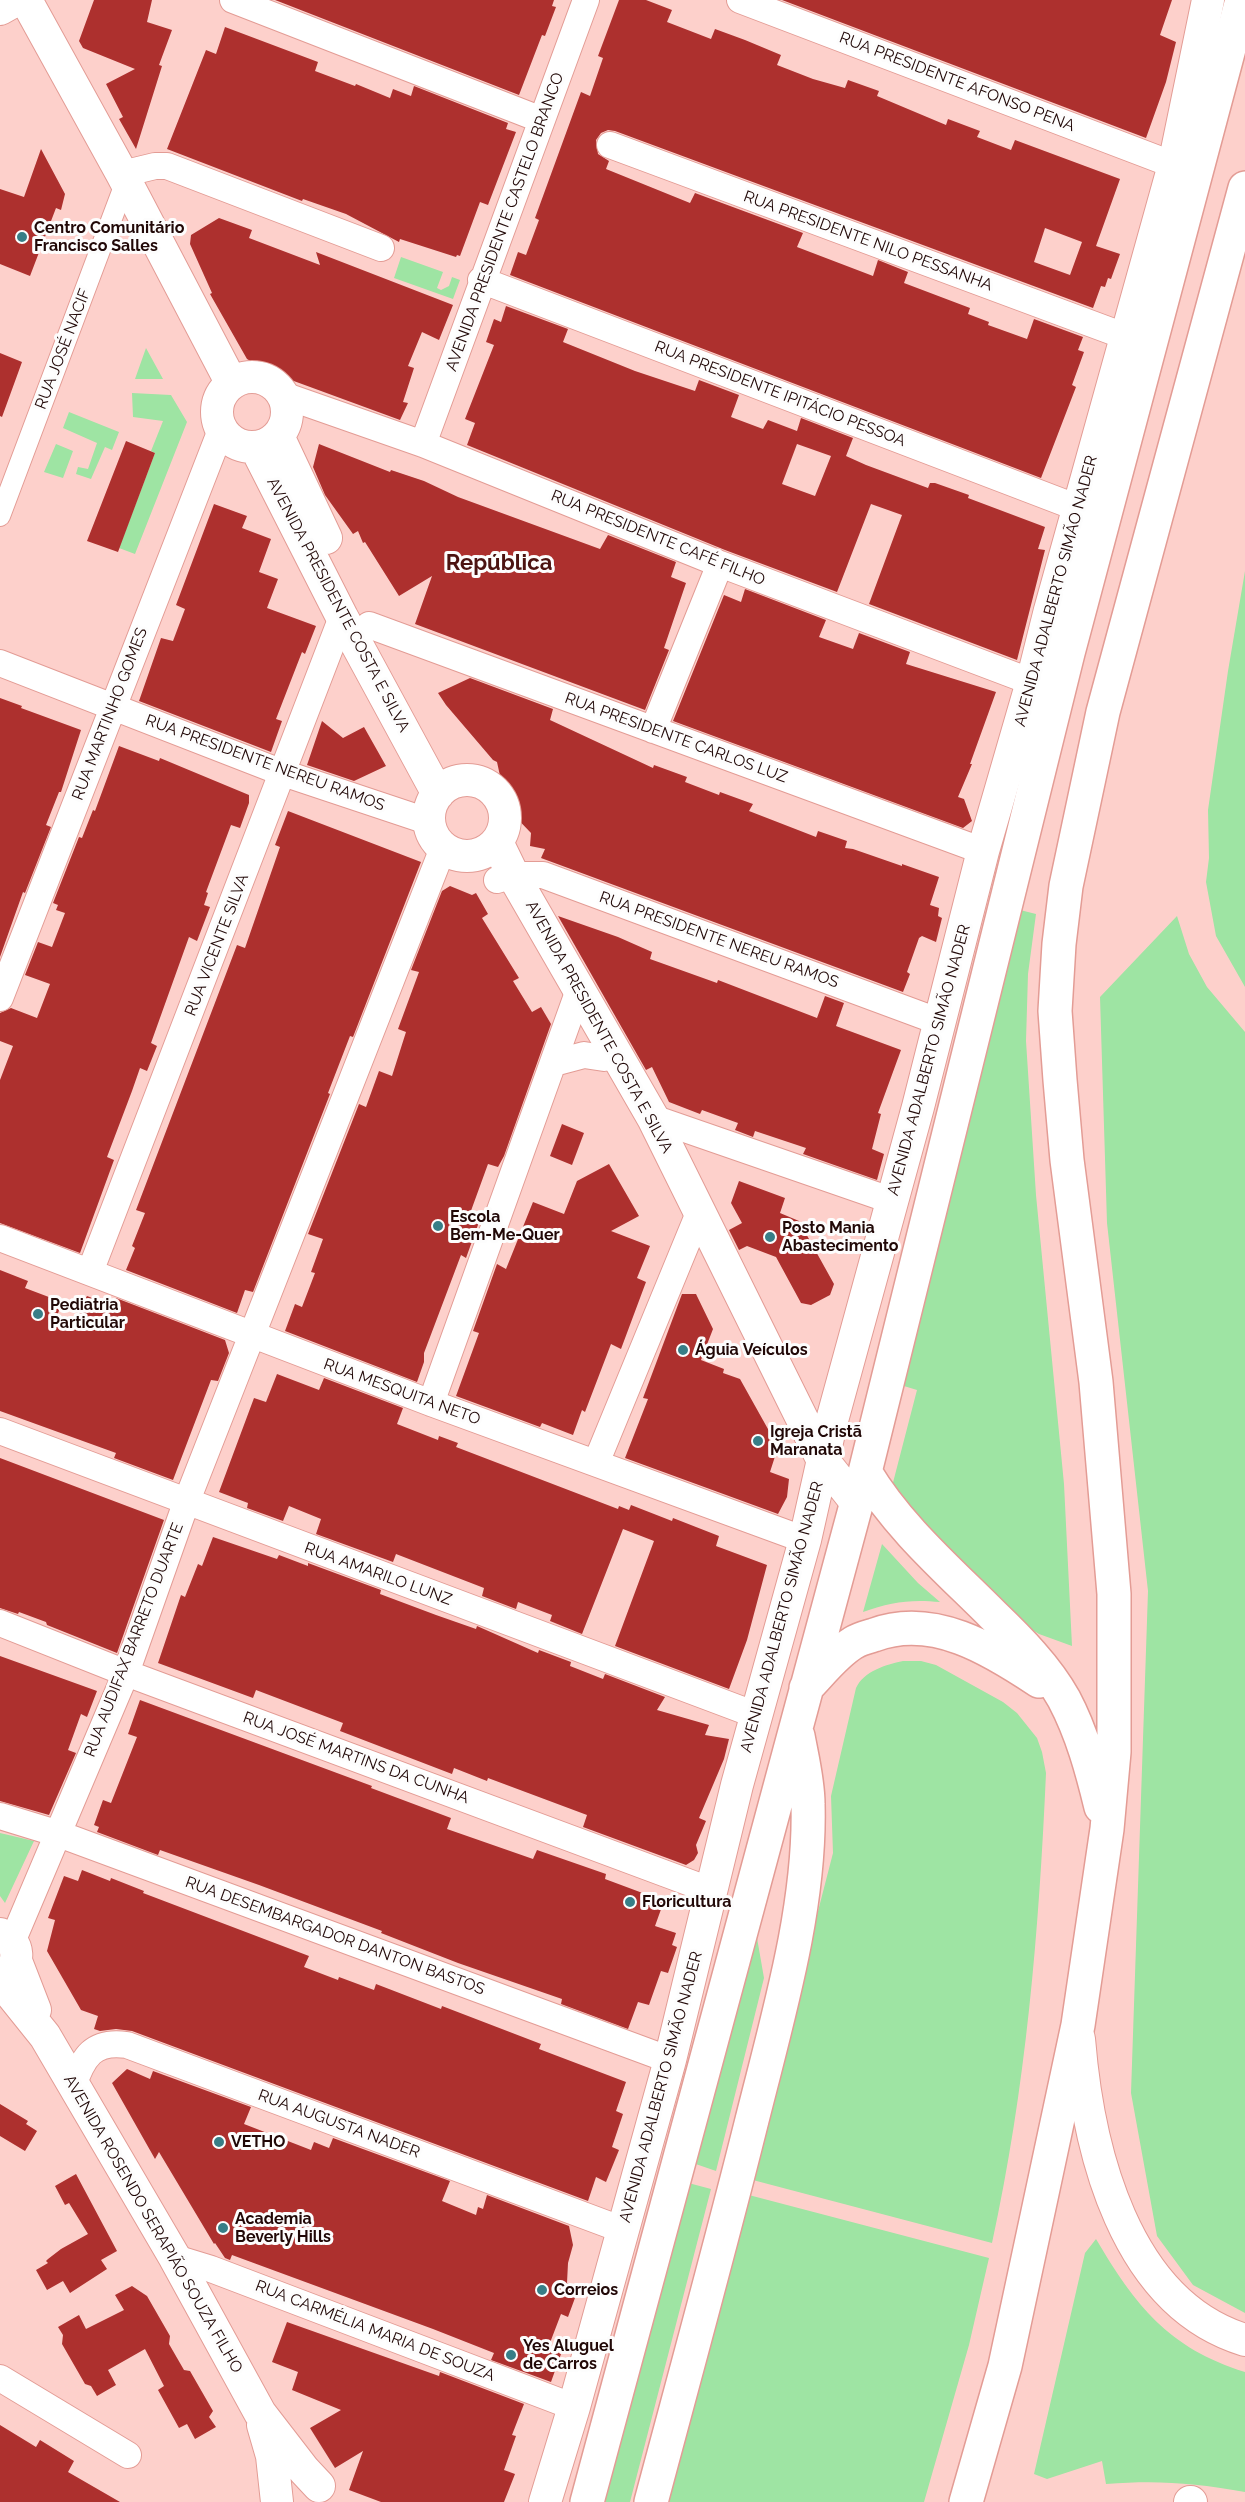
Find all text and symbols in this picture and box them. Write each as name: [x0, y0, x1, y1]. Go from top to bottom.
street label: RUA PRESIDENTE AFONSO PENA: [836, 28, 1078, 136]
street label: AVENIDA PRESIDENTE CASTELO BRANCO: [442, 70, 568, 374]
street label: RUA PRESIDENTE NILO PESSANHA: [741, 187, 995, 295]
place label: Centro Comunitário Francisco Salles: [34, 218, 184, 256]
marker: Centro Comunitário Francisco Salles: [15, 230, 29, 244]
street label: RUA JOSÉ NACIF: [31, 286, 95, 412]
street label: RUA PRESIDENTE IPITÁCIO PESSOA: [652, 337, 908, 451]
street label: AVENIDA ADALBERTO SIMÃO NADER: [1011, 453, 1101, 729]
street label: AVENIDA PRESIDENTE COSTA E SILVA: [262, 474, 414, 736]
street label: RUA PRESIDENTE CAFÉ FILHO: [548, 486, 768, 590]
district label: República: [446, 550, 552, 576]
street label: RUA MARTINHO GOMES: [68, 625, 152, 803]
street label: RUA PRESIDENTE CARLOS LUZ: [562, 689, 790, 787]
street label: RUA PRESIDENTE NEREU RAMOS: [143, 711, 387, 815]
street label: RUA VICENTE SILVA: [181, 871, 253, 1019]
street label: RUA PRESIDENTE NEREU RAMOS: [597, 888, 841, 992]
street label: AVENIDA PRESIDENTE COSTA E SILVA: [521, 897, 677, 1157]
street label: AVENIDA ADALBERTO SIMÃO NADER: [884, 922, 974, 1198]
place label: Escola Bem-Me-Quer: [450, 1207, 560, 1245]
place label: Posto Mania Abastecimento: [782, 1218, 899, 1256]
marker: Escola Bem-Me-Quer: [431, 1219, 445, 1233]
marker: Posto Mania Abastecimento: [763, 1230, 777, 1244]
place label: Pediatria Particular: [50, 1295, 125, 1333]
marker: Pediatria Particular: [31, 1307, 45, 1321]
place label: Águia Veículos: [695, 1340, 808, 1360]
marker: Águia Veículos: [676, 1343, 690, 1357]
street label: RUA MESQUITA NETO: [321, 1355, 483, 1429]
place label: Igreja Cristã Maranata: [770, 1422, 862, 1460]
marker: Igreja Cristã Maranata: [751, 1434, 765, 1448]
street label: AVENIDA ADALBERTO SIMÃO NADER: [737, 1479, 827, 1755]
street label: RUA AUDIFAX BARRETO DUARTE: [80, 1520, 188, 1760]
street label: RUA AMARILO LUNZ: [302, 1538, 454, 1610]
street label: RUA JOSÉ MARTINS DA CUNHA: [240, 1708, 472, 1808]
street label: RUA DESEMBARGADOR DANTON BASTOS: [183, 1873, 487, 1999]
place label: Floricultura: [642, 1892, 731, 1912]
marker: Floricultura: [623, 1895, 637, 1909]
street label: AVENIDA ADALBERTO SIMÃO NADER: [616, 1949, 706, 2225]
street label: AVENIDA ROSENDO SERAPIÃO SOUZA FILHO: [59, 2072, 247, 2376]
street label: RUA AUGUSTA NADER: [255, 2086, 423, 2162]
place label: VETHO: [231, 2132, 285, 2152]
marker: VETHO: [212, 2135, 226, 2149]
place label: Academia Beverly Hills: [235, 2209, 331, 2247]
marker: Academia Beverly Hills: [216, 2221, 230, 2235]
street label: RUA CARMÉLIA MARIA DE SOUZA: [252, 2276, 498, 2386]
place label: Correios: [554, 2280, 618, 2300]
marker: Correios: [535, 2283, 549, 2297]
place label: Yes Aluguel de Carros: [523, 2336, 614, 2374]
marker: Yes Aluguel de Carros: [504, 2348, 518, 2362]

